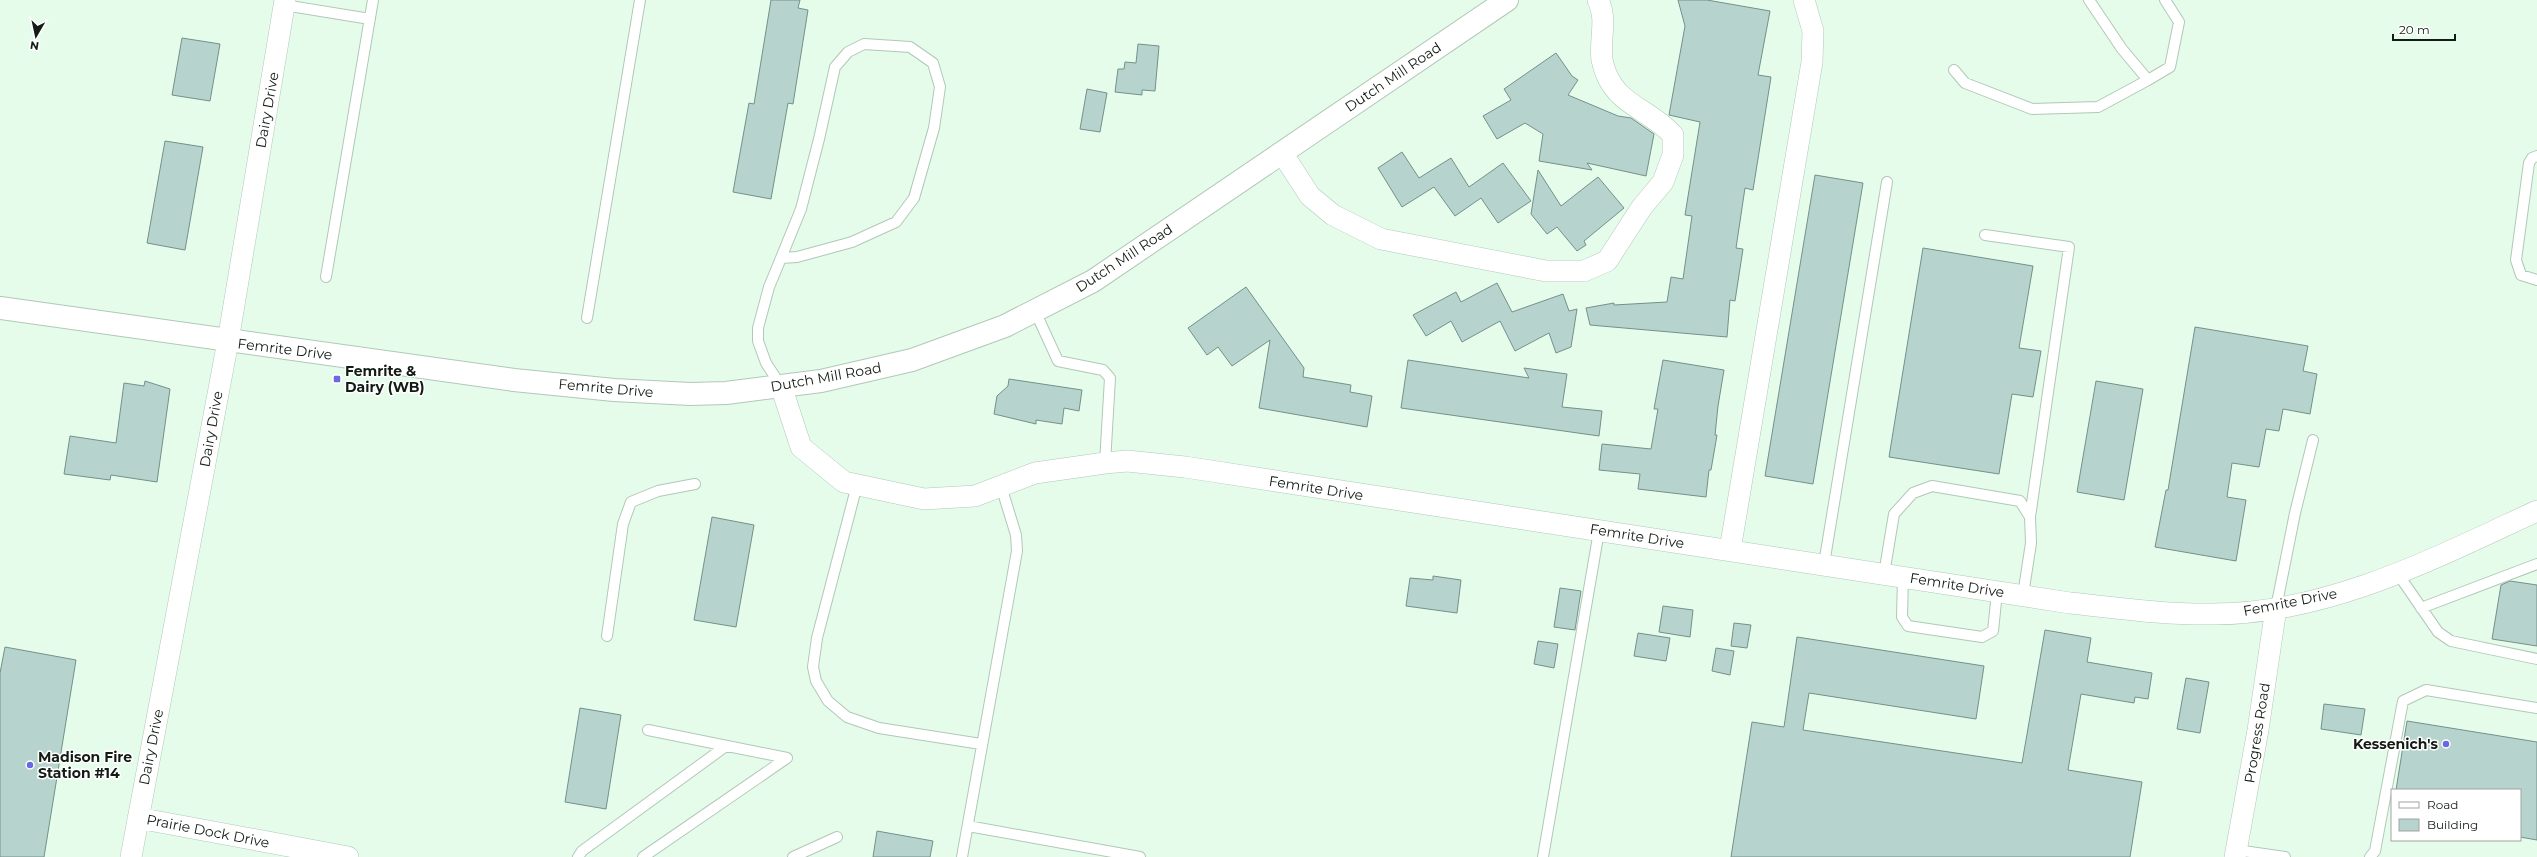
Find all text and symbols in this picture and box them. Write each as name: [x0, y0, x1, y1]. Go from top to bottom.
north arrow: [16, 16, 56, 56]
scale bar: [2393, 16, 2455, 42]
text: 20 m: [2399, 22, 2430, 37]
text: N: [29, 38, 40, 53]
street label: Dutch Mill Road: [1341, 38, 1445, 116]
street label: Dairy Drive: [251, 70, 283, 150]
street label: Dutch Mill Road: [1072, 220, 1176, 296]
street label: Femrite Drive: [237, 334, 333, 364]
street label: Dutch Mill Road: [769, 358, 883, 396]
place label: Femrite & Dairy (WB): [345, 362, 425, 396]
marker: Femrite & Dairy (WB): [332, 374, 342, 384]
street label: Femrite Drive: [558, 375, 654, 401]
street label: Dairy Drive: [195, 389, 227, 469]
street label: Femrite Drive: [1268, 472, 1364, 504]
street label: Femrite Drive: [1589, 520, 1685, 552]
street label: Femrite Drive: [1909, 569, 2005, 601]
street label: Femrite Drive: [2242, 584, 2338, 620]
street label: Progress Road: [2240, 682, 2274, 784]
street label: Dairy Drive: [135, 707, 167, 787]
place label: Kessenich's: [2353, 735, 2439, 753]
marker: Kessenich's: [2441, 739, 2451, 749]
place label: Madison Fire Station #14: [38, 748, 132, 782]
marker: Madison Fire Station #14: [25, 760, 35, 770]
legend: [2391, 789, 2521, 841]
text: Road: [2427, 797, 2458, 812]
street label: Prairie Dock Drive: [145, 810, 271, 852]
text: Building: [2427, 817, 2478, 832]

